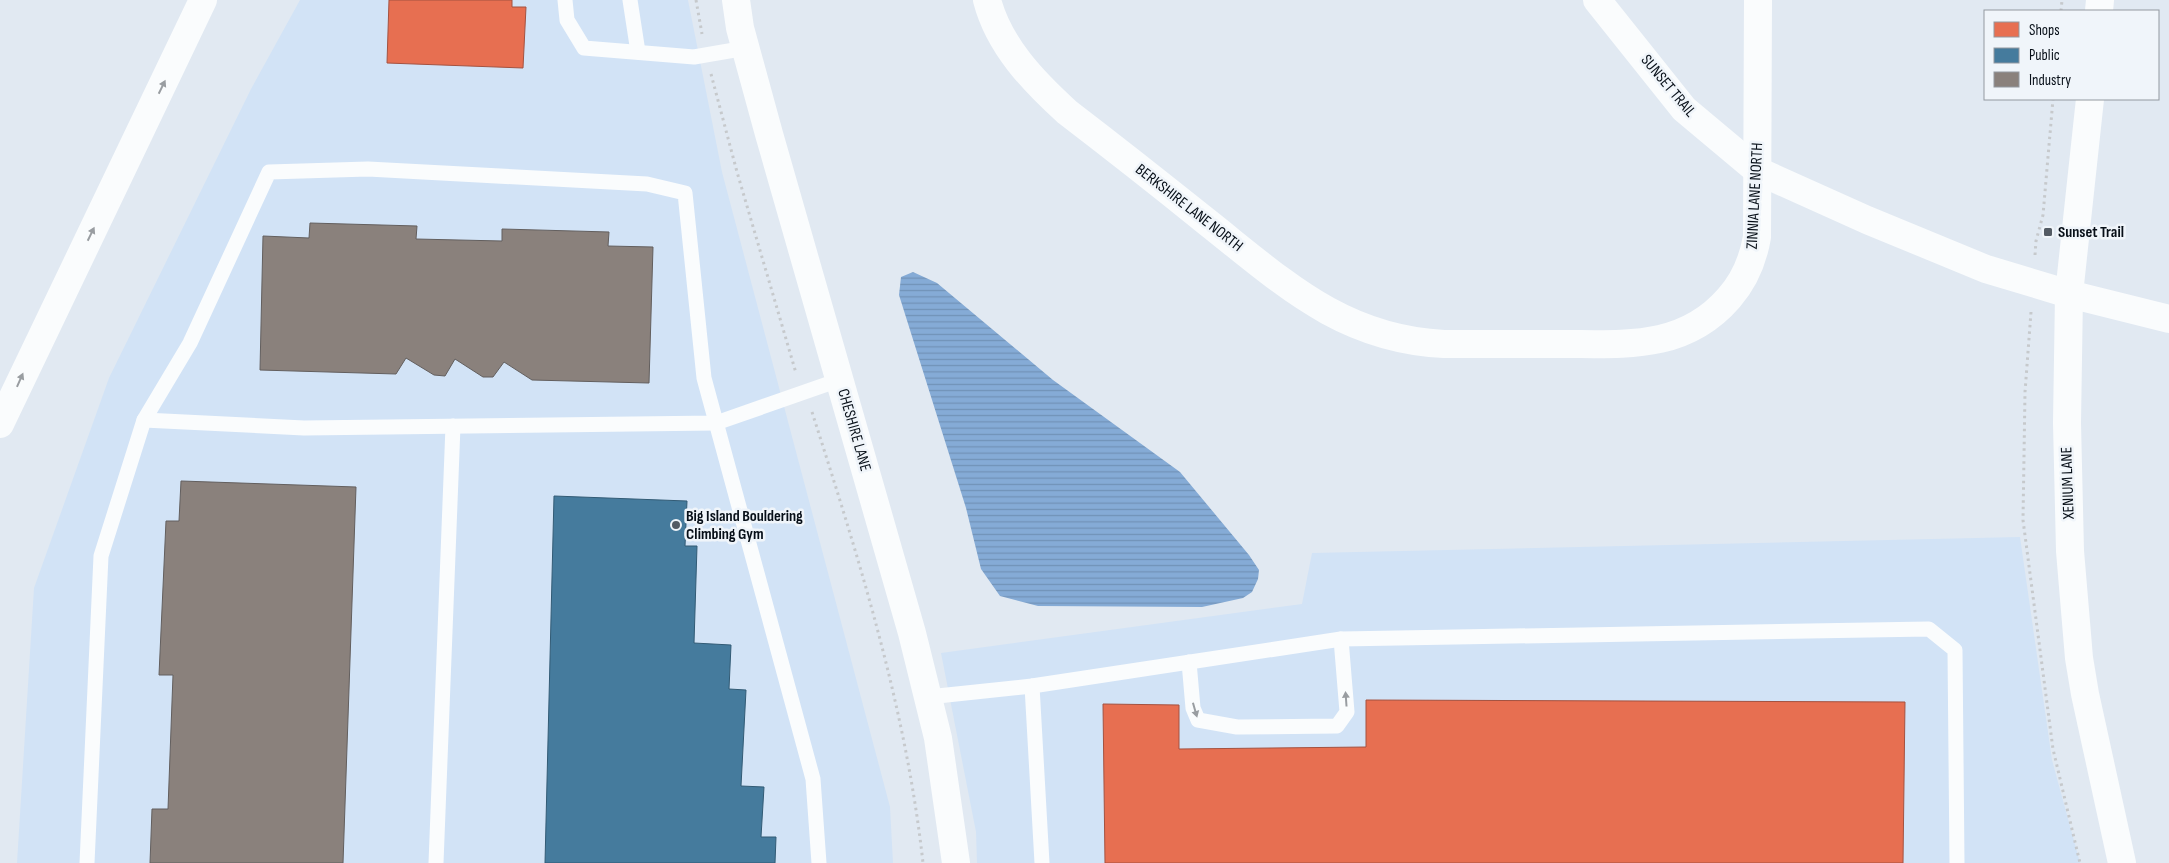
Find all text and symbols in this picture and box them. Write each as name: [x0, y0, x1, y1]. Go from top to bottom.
legend: [1984, 10, 2159, 100]
text: Shops: [2029, 21, 2060, 40]
text: Public: [2029, 46, 2060, 65]
street label: SUNSET TRAIL: [1637, 51, 1699, 121]
text: Industry: [2029, 71, 2071, 90]
one-way arrow: [157, 80, 166, 95]
street label: ZINNIA LANE NORTH: [1743, 142, 1767, 250]
street label: BERKSHIRE LANE NORTH: [1131, 160, 1247, 256]
place label: Sunset Trail: [2058, 223, 2124, 242]
one-way arrow: [86, 226, 95, 241]
marker: Sunset Trail: [2042, 226, 2054, 238]
one-way arrow: [16, 373, 24, 387]
street label: CHESHIRE LANE: [833, 387, 875, 473]
street label: XENIUM LANE: [2057, 446, 2079, 521]
place label: Big Island Bouldering Climbing Gym: [686, 507, 803, 544]
marker: Big Island Bouldering Climbing Gym: [670, 519, 682, 531]
one-way arrow: [1341, 691, 1349, 707]
one-way arrow: [1191, 702, 1199, 718]

